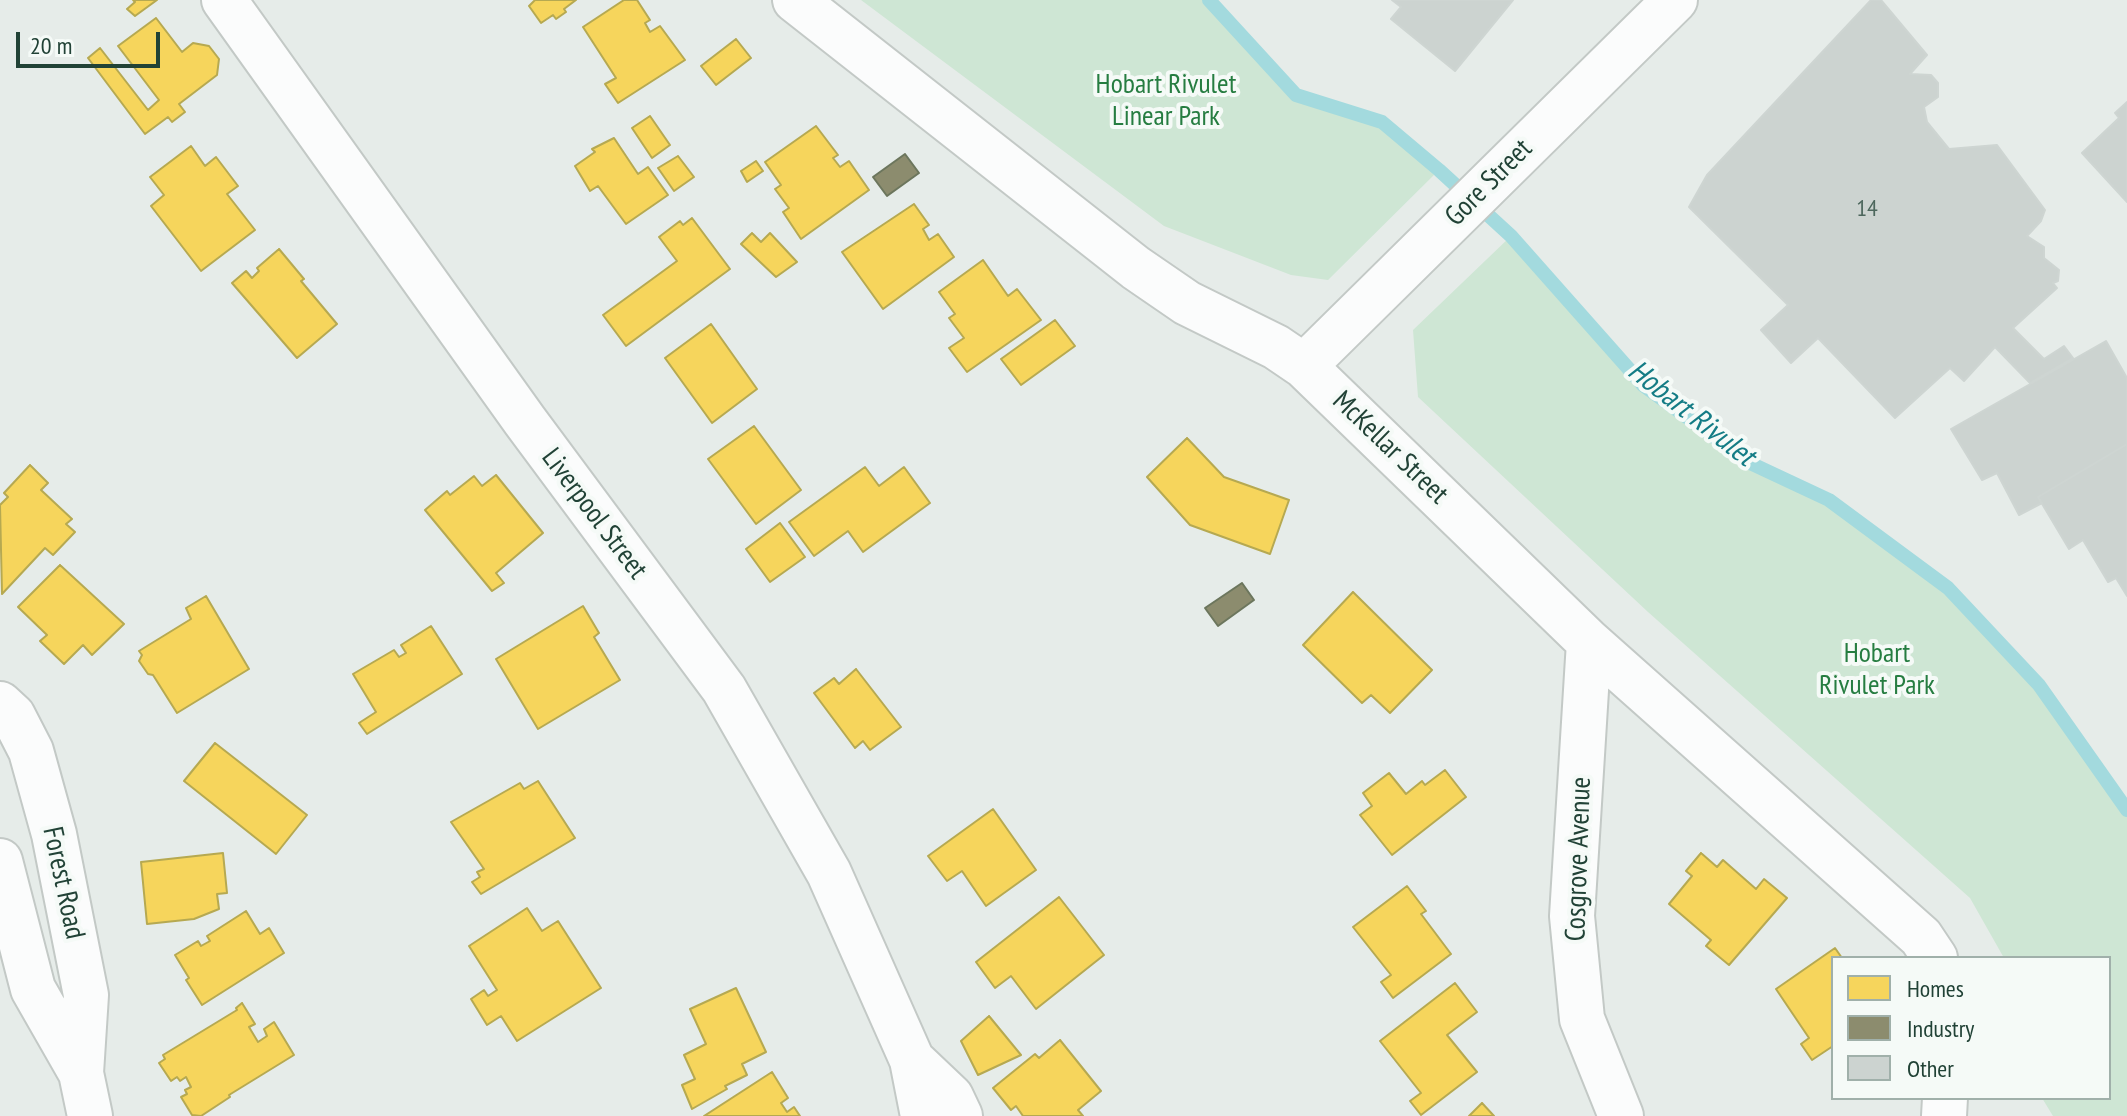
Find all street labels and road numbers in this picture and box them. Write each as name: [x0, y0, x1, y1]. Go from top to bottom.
street label: Gore Street: [1439, 133, 1539, 233]
street label: McKellar Street: [1325, 385, 1455, 511]
street label: Liverpool Street: [534, 442, 654, 586]
street label: Cosgrove Avenue: [1559, 776, 1599, 942]
street label: Forest Road: [35, 824, 91, 942]

